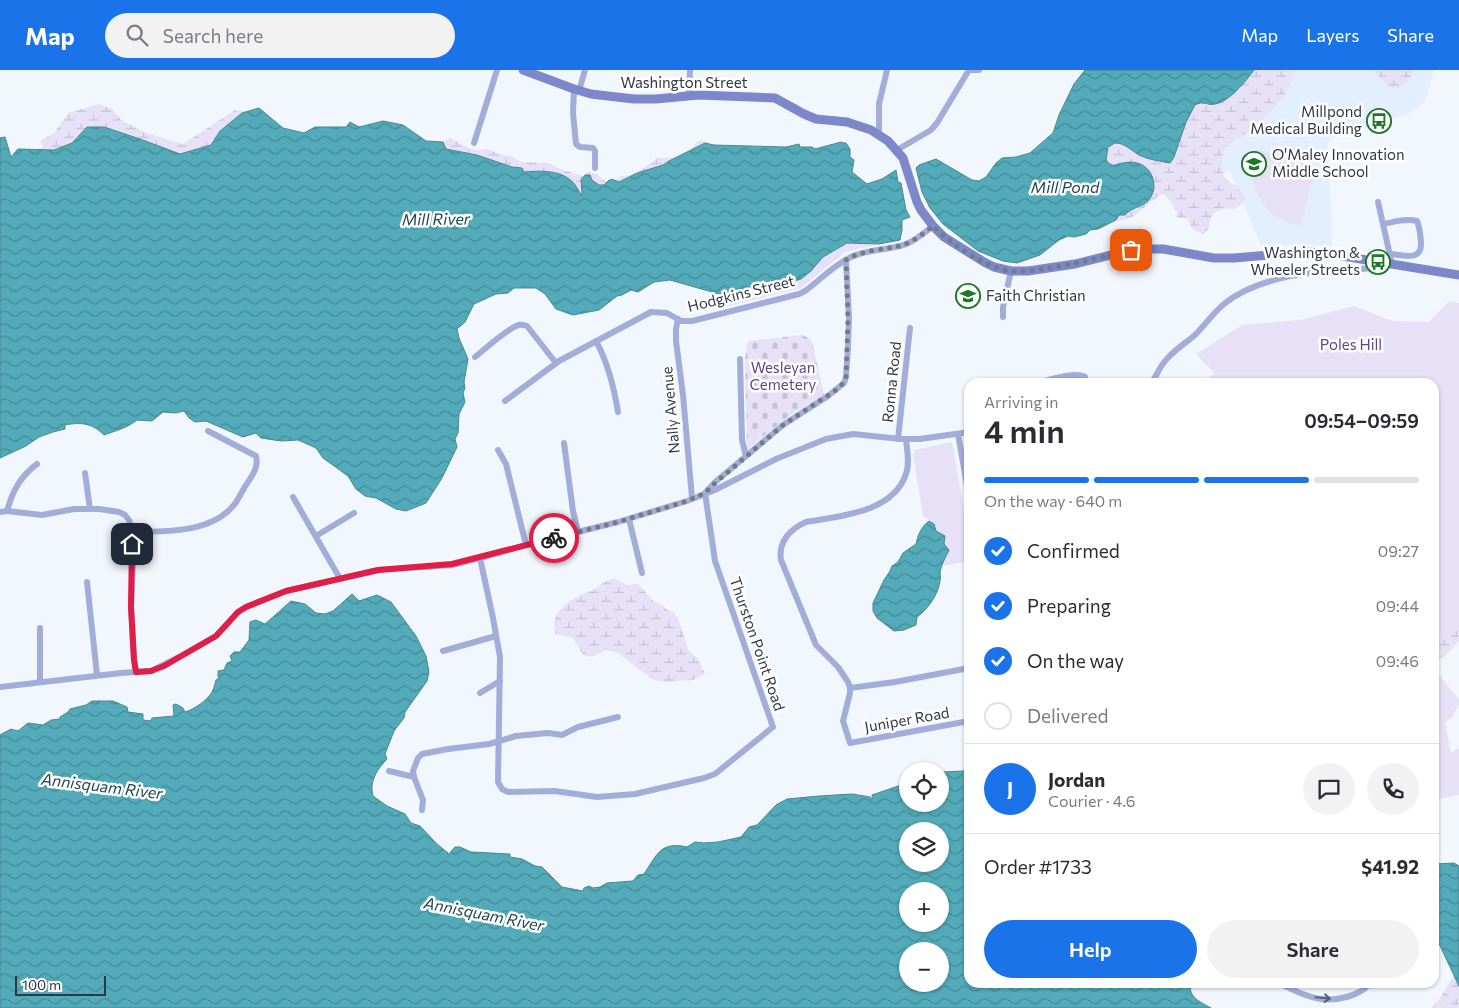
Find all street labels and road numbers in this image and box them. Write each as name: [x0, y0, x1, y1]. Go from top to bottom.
street label: Washington Street: [620, 73, 748, 91]
street label: Hodgkins Street: [685, 271, 796, 315]
street label: Ronna Road: [878, 340, 904, 423]
street label: Nally Avenue: [657, 366, 683, 454]
street label: Thurston Point Road: [727, 574, 789, 713]
street label: Juniper Road: [863, 703, 951, 735]

